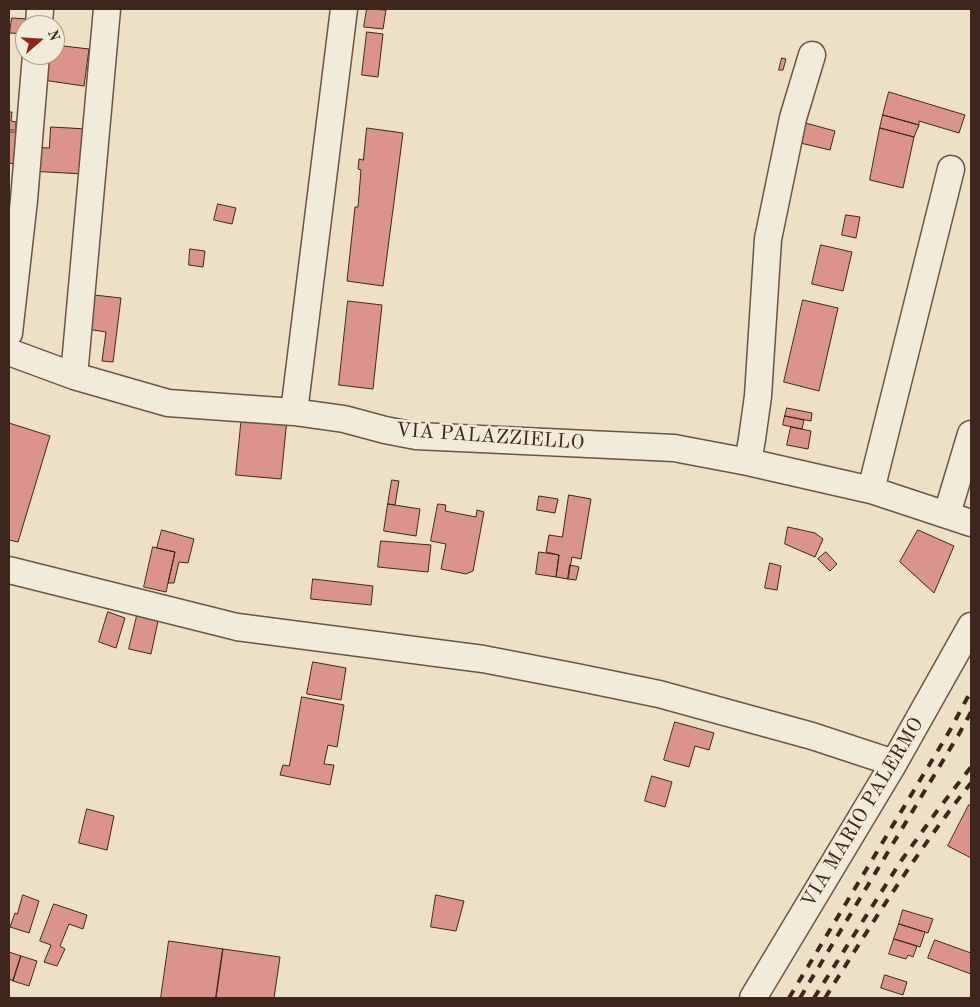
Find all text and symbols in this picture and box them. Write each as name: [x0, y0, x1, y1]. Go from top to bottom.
north arrow: [15, 15, 65, 65]
text: N: [45, 28, 62, 43]
street label: VIA PALAZZIELLO: [395, 418, 585, 456]
street label: VIA MARIO PALERMO: [797, 713, 929, 913]

